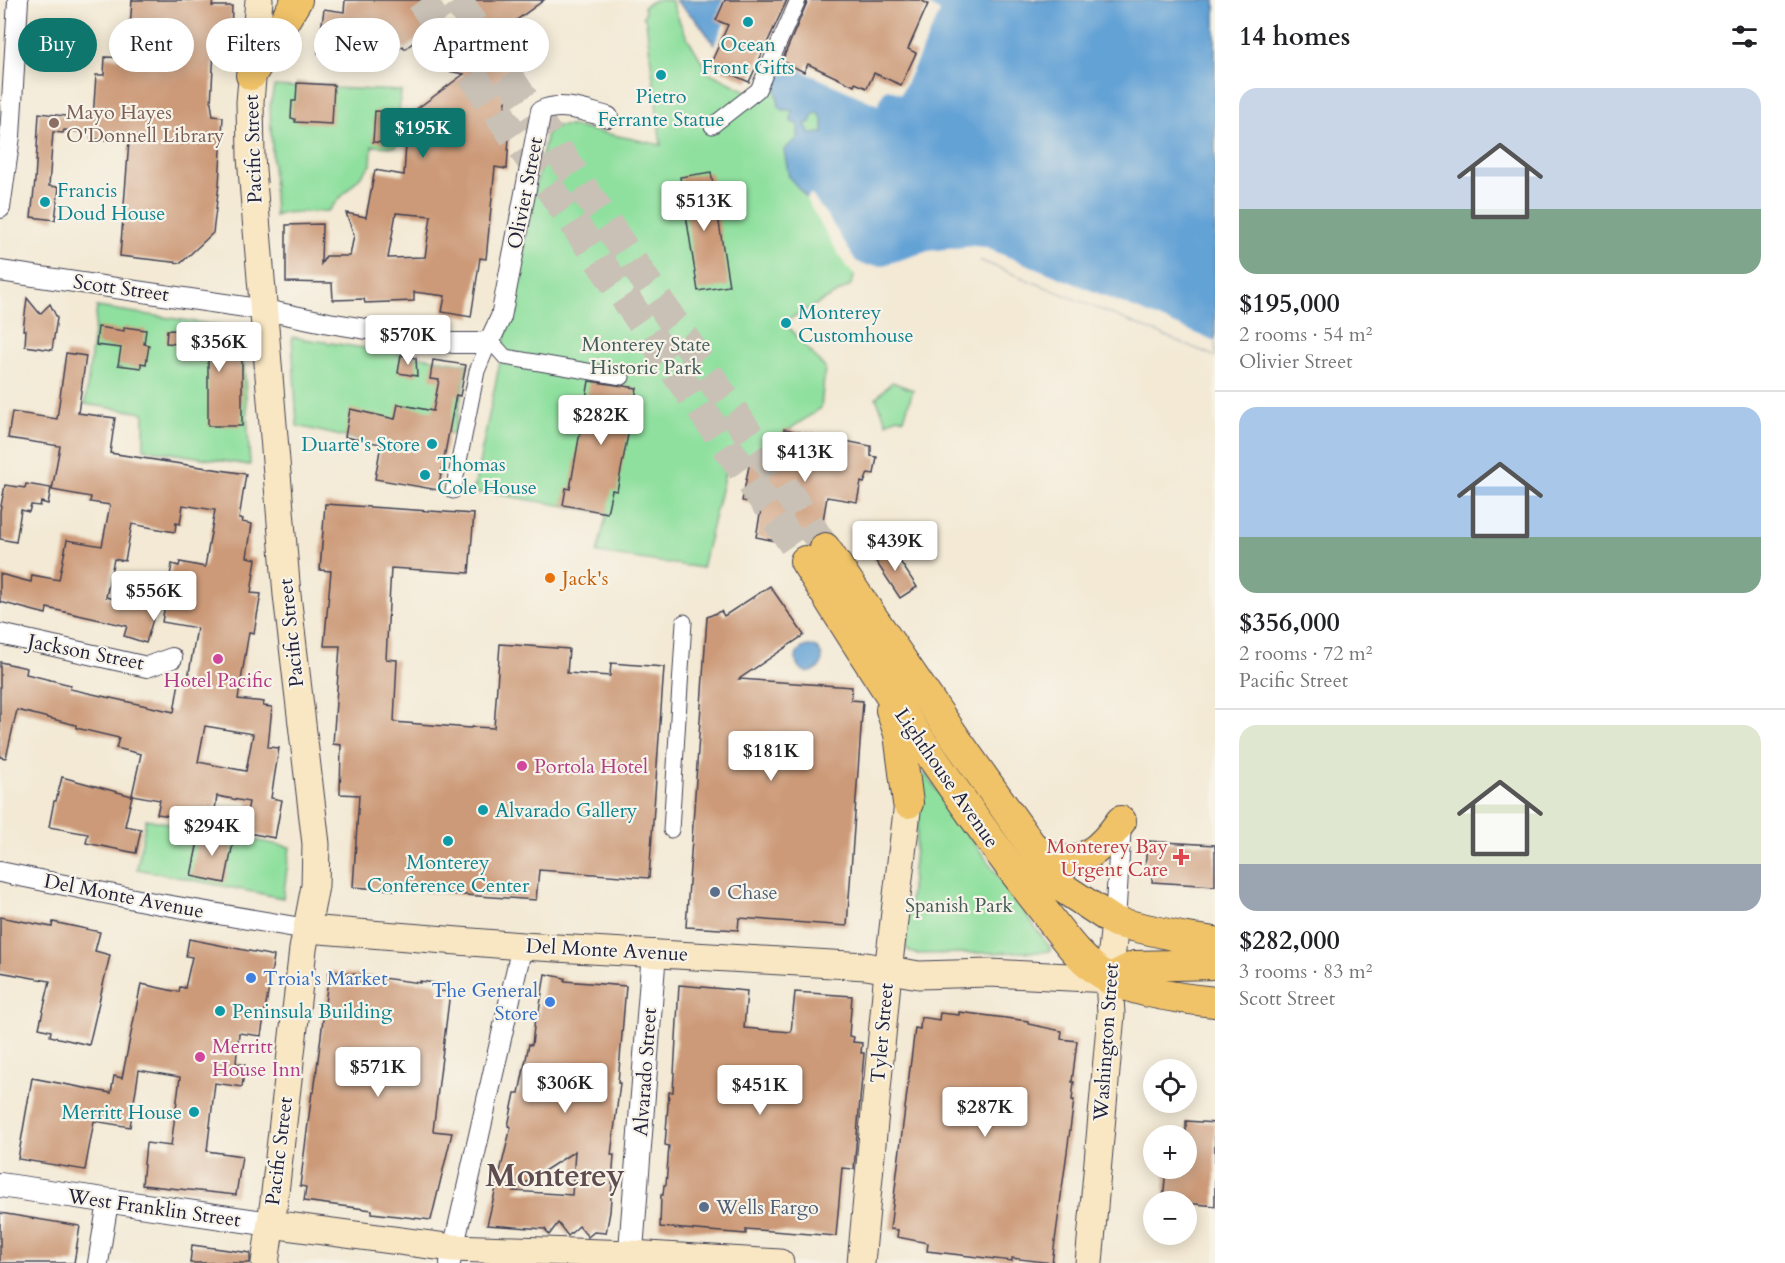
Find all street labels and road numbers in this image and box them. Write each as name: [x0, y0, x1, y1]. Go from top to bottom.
street label: Pacific Street: [238, 93, 268, 204]
street label: Olivier Street: [501, 134, 549, 251]
street label: Scott Street: [72, 268, 171, 308]
street label: Pacific Street: [272, 577, 310, 689]
street label: Jackson Street: [23, 627, 147, 677]
street label: Lighthouse Avenue: [889, 703, 1005, 853]
street label: Del Monte Avenue: [42, 867, 206, 925]
street label: Del Monte Avenue: [525, 932, 689, 968]
street label: Washington Street: [1087, 961, 1125, 1123]
street label: Tyler Street: [864, 981, 900, 1084]
street label: Alvarado Street: [627, 1006, 663, 1137]
street label: Pacific Street: [259, 1095, 299, 1207]
street label: West Franklin Street: [65, 1182, 243, 1234]

